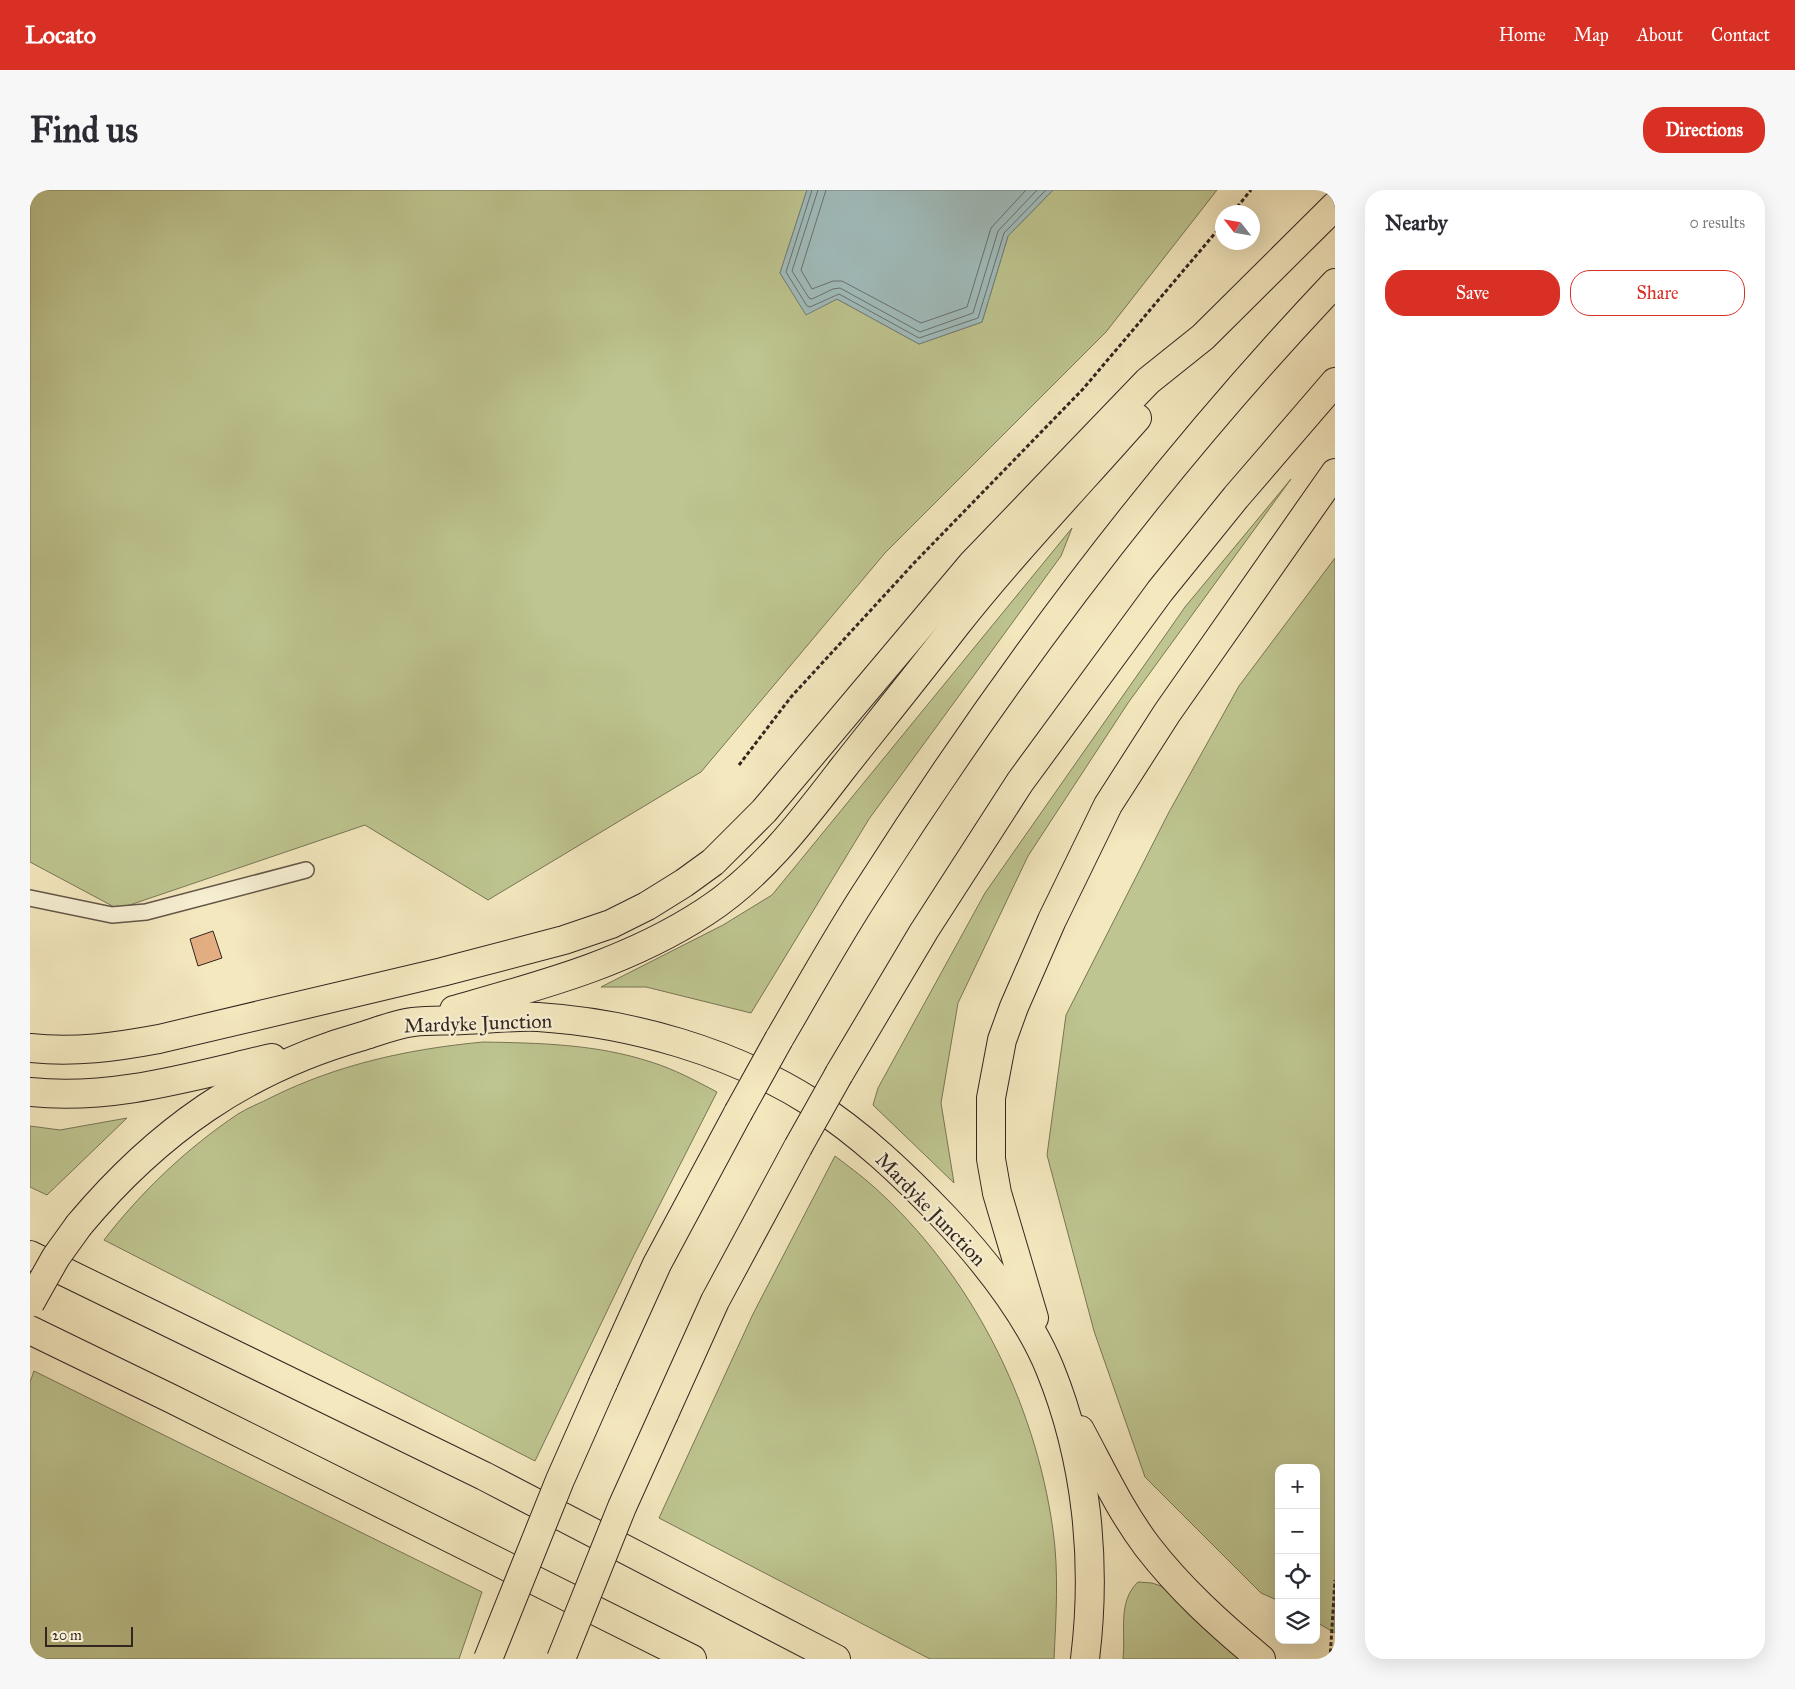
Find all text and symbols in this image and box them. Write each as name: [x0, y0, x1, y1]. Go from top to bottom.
text: Locato: [25, 20, 96, 50]
text: Home: [1499, 24, 1546, 46]
text: Map: [1574, 24, 1609, 46]
text: About: [1637, 24, 1683, 46]
text: Contact: [1711, 24, 1770, 46]
button: Directions: [1643, 107, 1765, 153]
text: Find us: [30, 109, 138, 152]
north arrow: [1215, 205, 1260, 250]
text: Nearby: [1385, 210, 1448, 236]
text: 0 results: [1690, 213, 1745, 232]
button: Save: [1385, 270, 1560, 316]
button: Share: [1570, 270, 1745, 316]
street label: Mardyke Junction: [403, 1008, 553, 1039]
street label: Mardyke Junction: [870, 1147, 991, 1272]
map controls: [1275, 1464, 1320, 1644]
button: +: [1275, 1464, 1320, 1509]
button: −: [1275, 1509, 1320, 1554]
button: locate: [1275, 1554, 1320, 1599]
button: layers: [1275, 1599, 1320, 1644]
scale bar: [45, 1624, 132, 1647]
text: 20 m: [52, 1627, 82, 1644]

